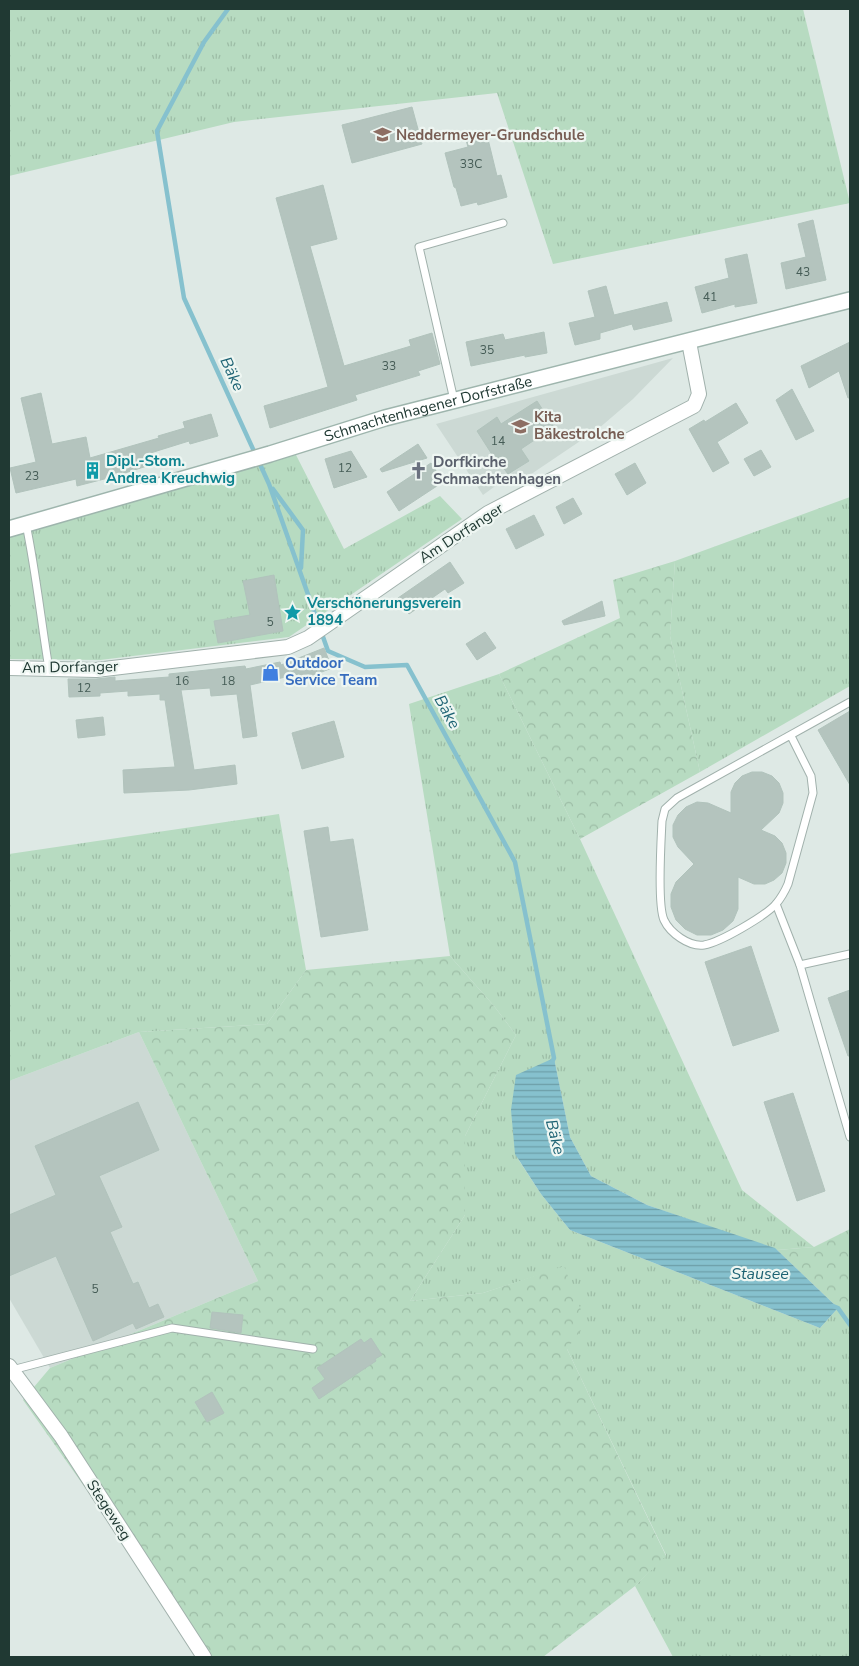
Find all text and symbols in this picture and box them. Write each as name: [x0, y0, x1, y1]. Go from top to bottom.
school or university icon: Neddermeyer-Grundschule: [372, 125, 392, 145]
place label: Neddermeyer-Grundschule: [396, 125, 585, 145]
house number: 33C: [460, 156, 482, 172]
house number: 43: [796, 264, 810, 280]
house number: 41: [703, 289, 717, 305]
house number: 35: [480, 342, 494, 358]
water label: Bäke: [215, 353, 250, 395]
house number: 33: [382, 358, 396, 374]
street label: Schmachtenhagener Dorfstraße: [321, 371, 534, 447]
place label: Kita Bäkestrolche: [534, 407, 625, 444]
school or university icon: Kita Bäkestrolche: [510, 416, 530, 436]
house number: 14: [491, 433, 505, 449]
place label: Dipl.-Stom. Andrea Kreuchwig: [106, 451, 235, 488]
place label: Dorfkirche Schmachtenhagen: [433, 452, 561, 489]
building icon: Dipl.-Stom. Andrea Kreuchwig: [82, 460, 102, 480]
house number: 12: [338, 460, 352, 476]
church icon: Dorfkirche Schmachtenhagen: [409, 461, 429, 481]
house number: 23: [25, 468, 39, 484]
street label: Am Dorfanger: [415, 498, 507, 568]
place label: Verschönerungsverein 1894: [306, 593, 461, 630]
place icon: Verschönerungsverein 1894: [283, 602, 303, 622]
house number: 5: [266, 614, 274, 630]
place label: Outdoor Service Team: [285, 653, 377, 690]
street label: Am Dorfanger: [22, 656, 119, 678]
shop icon: Outdoor Service Team: [261, 662, 281, 682]
house number: 16: [175, 673, 189, 689]
house number: 18: [221, 673, 235, 689]
house number: 12: [77, 680, 91, 696]
water label: Bäke: [429, 691, 465, 733]
water label: Bäke: [540, 1117, 570, 1157]
water label: Stausee: [731, 1263, 789, 1285]
house number: 5: [91, 1281, 99, 1297]
street label: Stegeweg: [82, 1476, 136, 1544]

